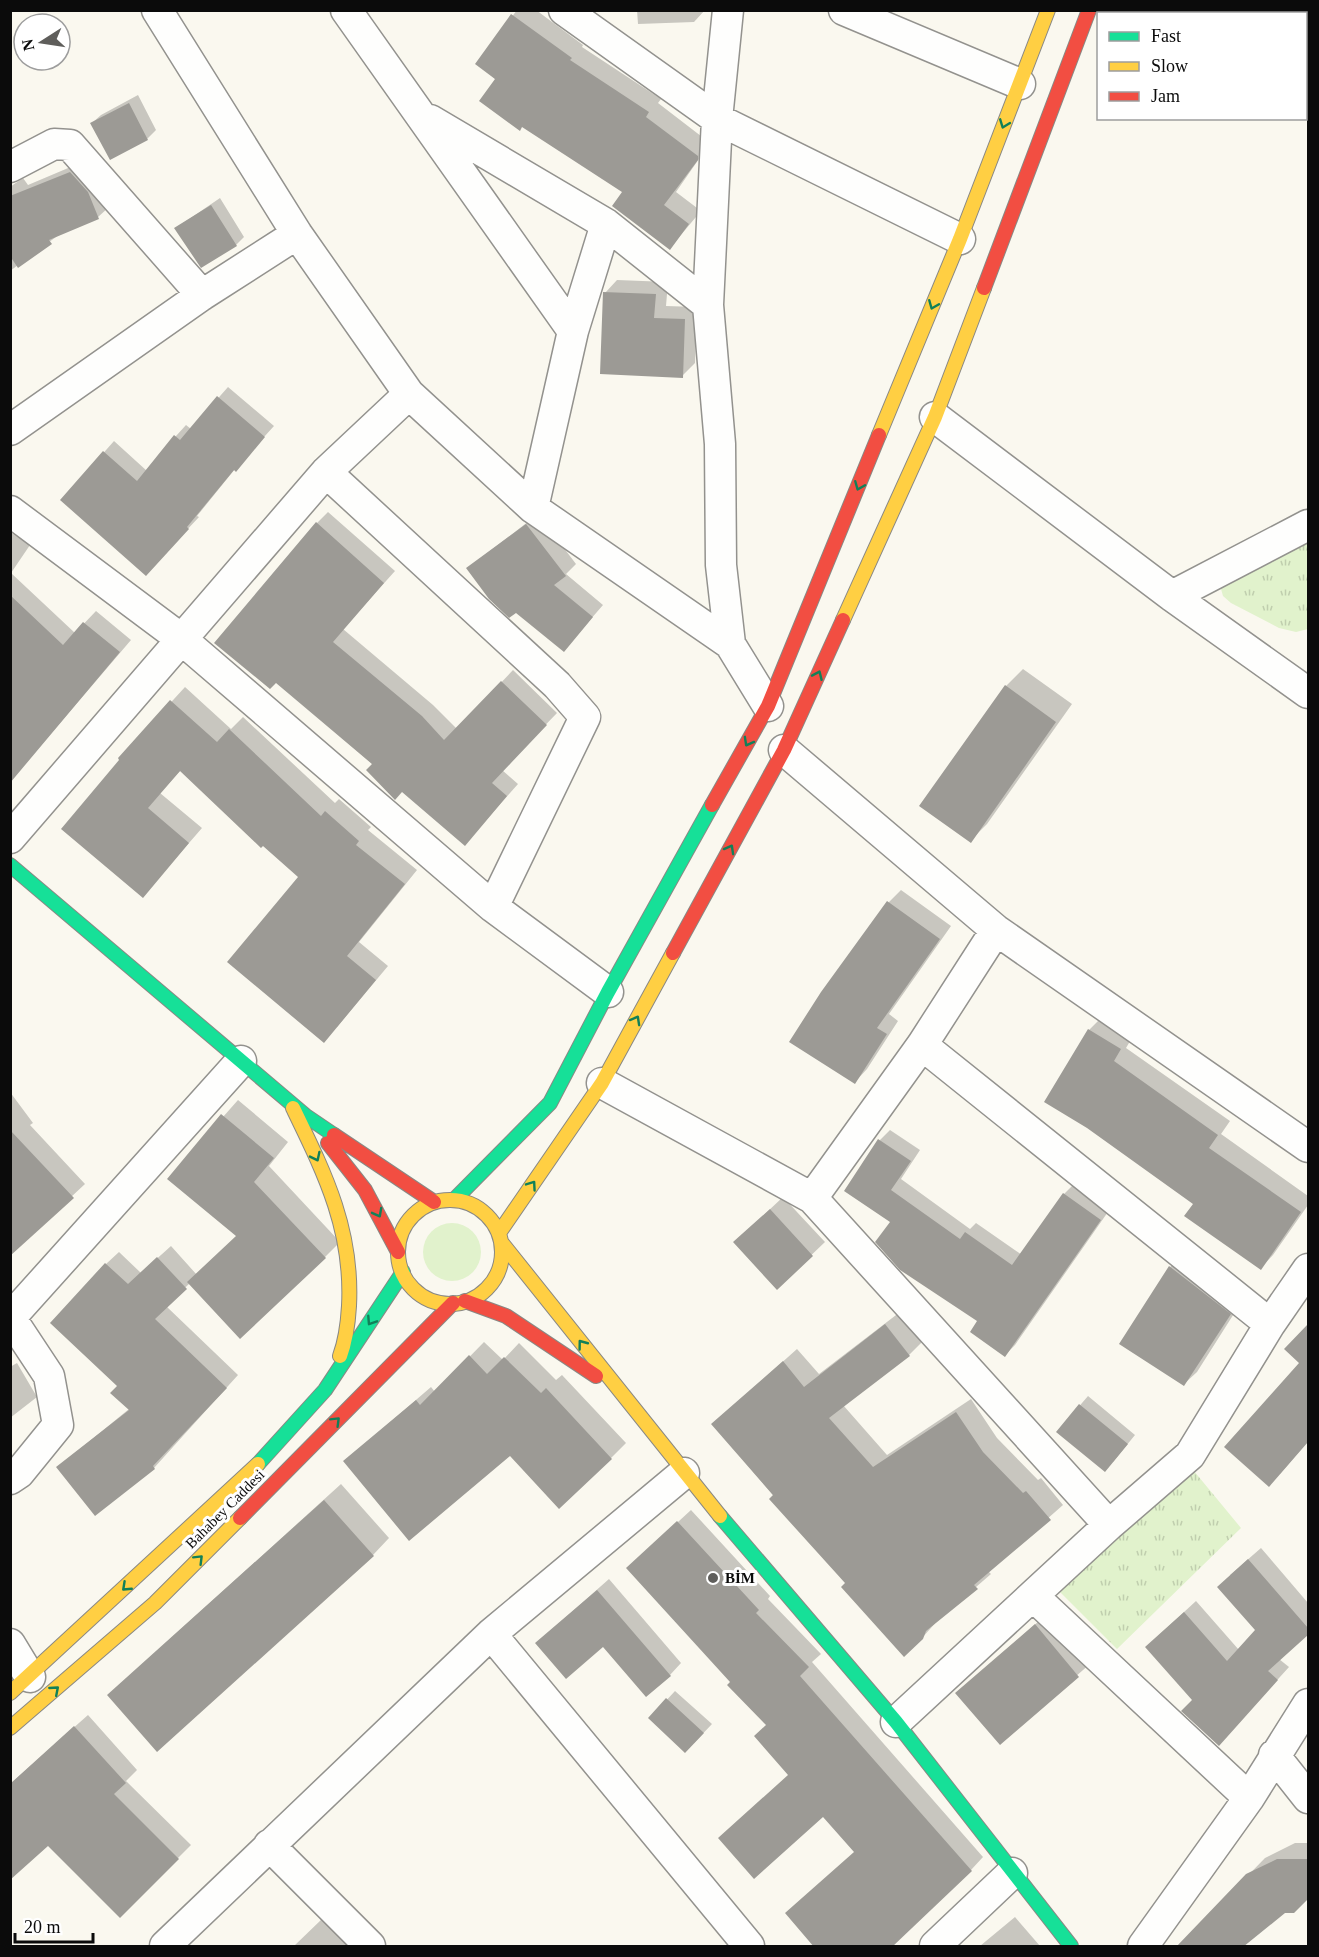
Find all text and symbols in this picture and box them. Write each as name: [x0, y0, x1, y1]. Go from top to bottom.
north arrow: [12, 12, 72, 72]
legend: [1097, 12, 1307, 120]
text: Fast: [1151, 26, 1181, 46]
text: N: [18, 37, 37, 52]
text: Slow: [1151, 56, 1188, 76]
text: Jam: [1151, 86, 1180, 106]
one-way arrow: [999, 118, 1012, 129]
one-way arrow: [928, 299, 940, 310]
one-way arrow: [854, 479, 866, 490]
one-way arrow: [811, 671, 823, 682]
one-way arrow: [744, 735, 755, 746]
one-way arrow: [723, 845, 734, 855]
one-way arrow: [629, 1016, 640, 1026]
one-way arrow: [308, 1150, 320, 1161]
one-way arrow: [525, 1180, 536, 1191]
one-way arrow: [371, 1207, 382, 1218]
one-way arrow: [367, 1314, 378, 1325]
one-way arrow: [578, 1340, 589, 1351]
one-way arrow: [329, 1417, 340, 1428]
street label: Bahabey Caddesi: [182, 1466, 268, 1552]
one-way arrow: [191, 1555, 202, 1566]
place label: BİM: [725, 1570, 755, 1586]
marker: BİM: [706, 1571, 720, 1585]
one-way arrow: [123, 1580, 133, 1591]
one-way arrow: [48, 1686, 59, 1697]
scale bar: [15, 1906, 93, 1944]
text: 20 m: [24, 1917, 61, 1937]

